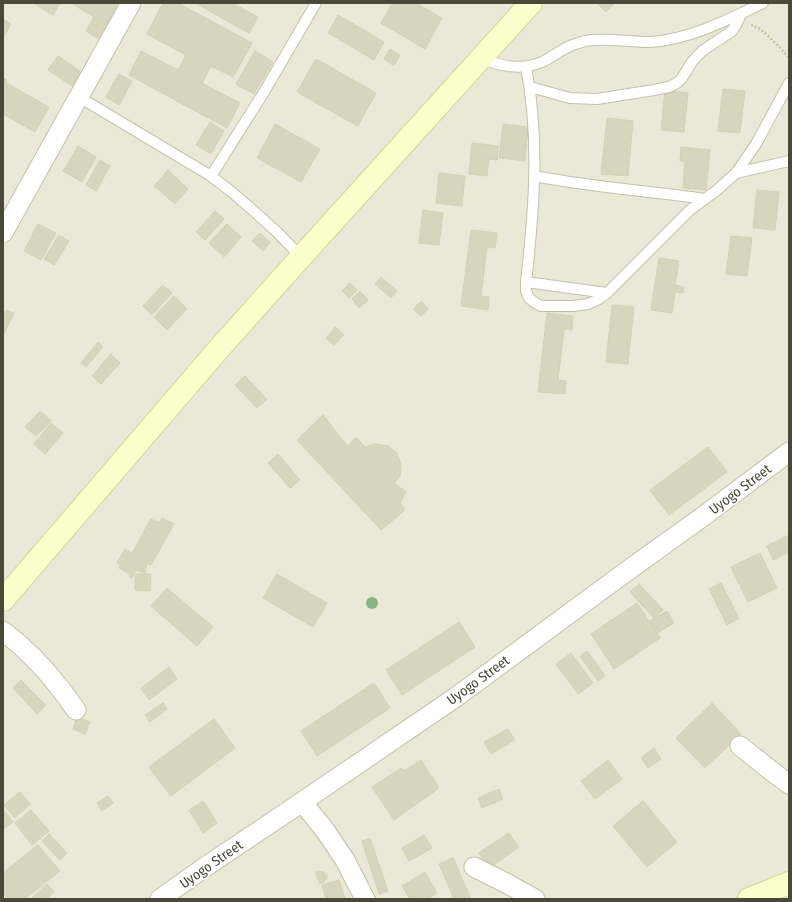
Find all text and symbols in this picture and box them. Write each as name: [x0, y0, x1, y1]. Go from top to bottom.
street label: Uyogo Street: [706, 460, 775, 518]
street label: Uyogo Street: [444, 652, 513, 709]
street label: Uyogo Street: [176, 836, 246, 892]

